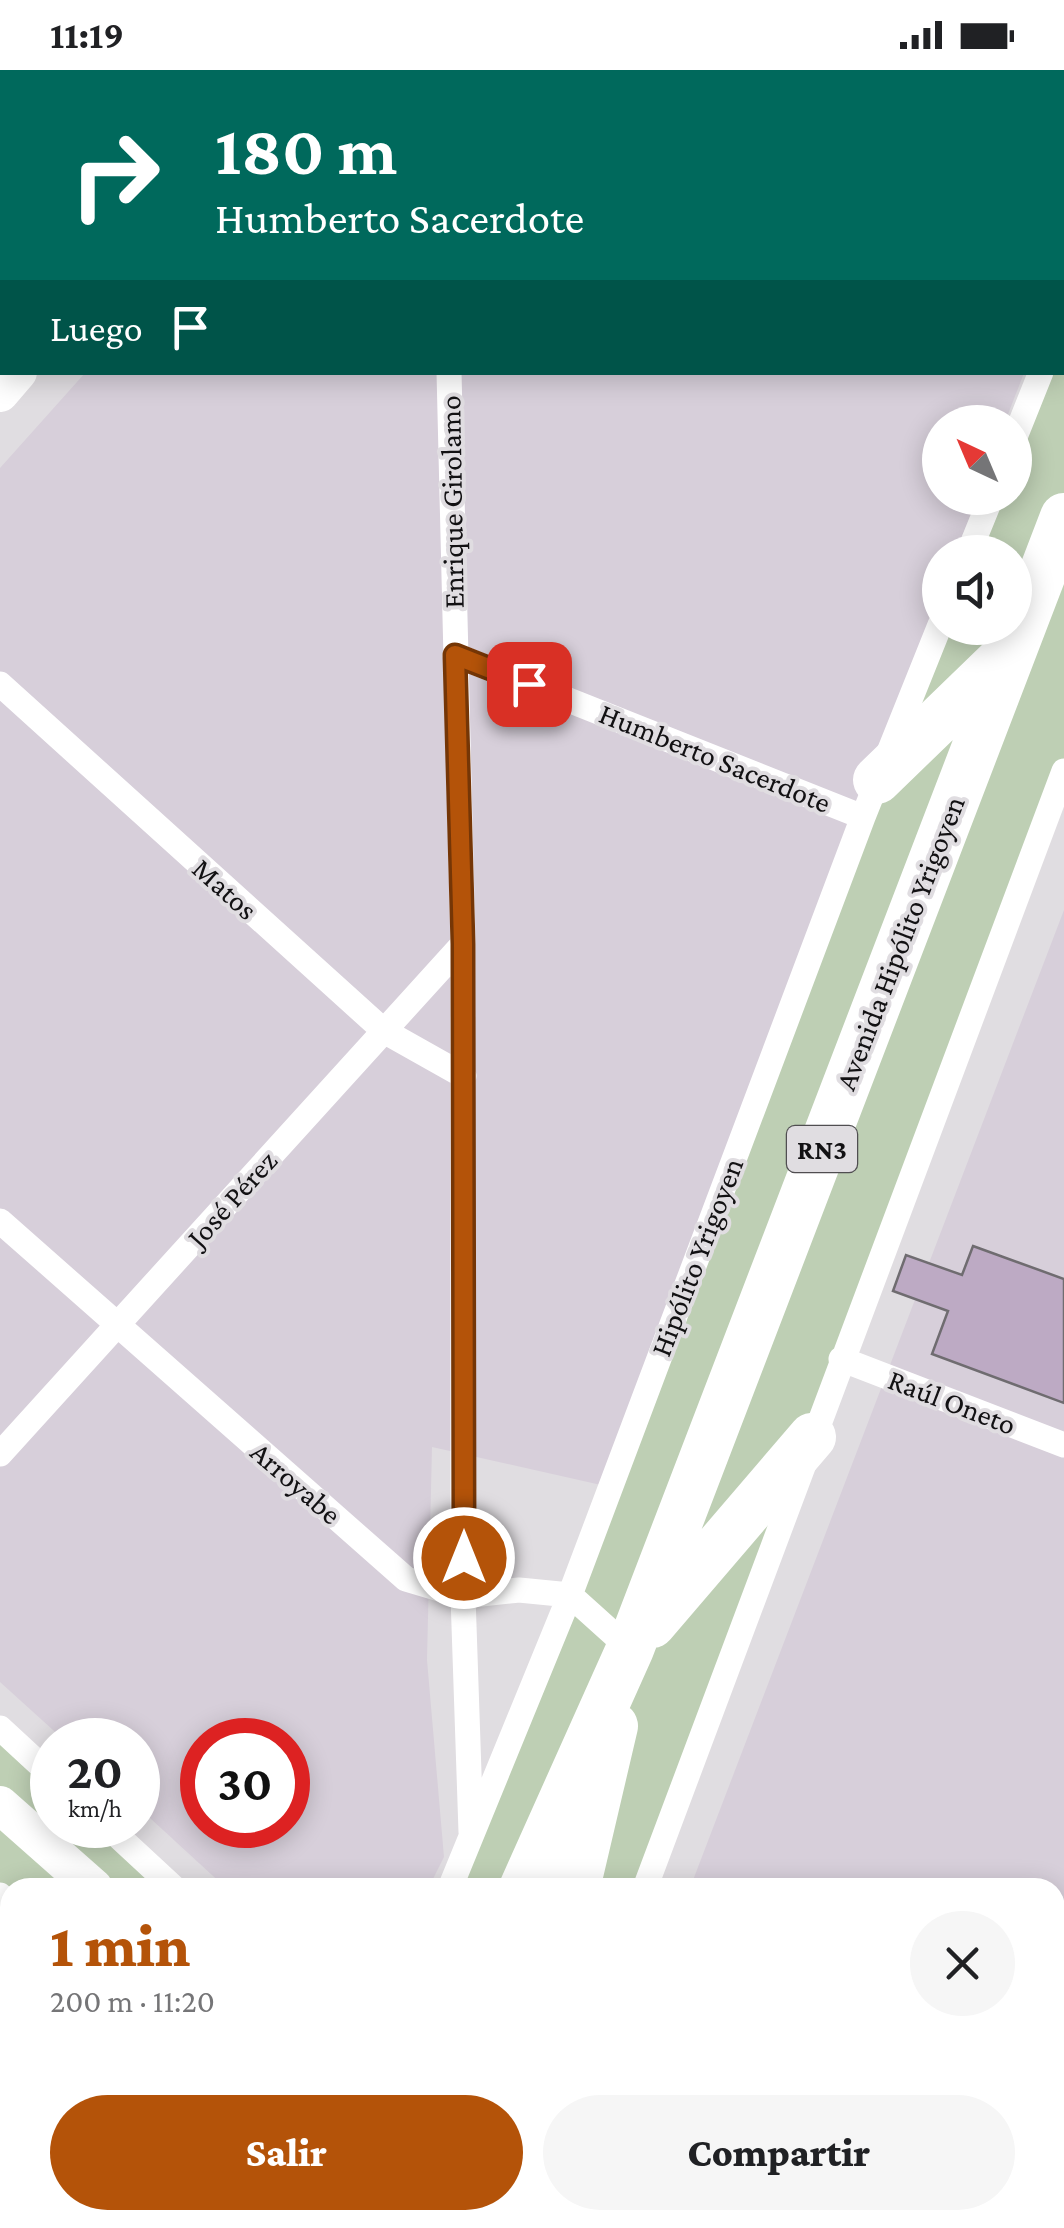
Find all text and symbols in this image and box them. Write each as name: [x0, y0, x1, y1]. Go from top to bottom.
text: 11:19: [50, 14, 124, 56]
icon: right: [50, 110, 180, 240]
text: 180 m: [215, 111, 397, 189]
text: Humberto Sacerdote: [215, 193, 584, 243]
icon: arrive: [163, 300, 218, 355]
text: Luego: [50, 307, 143, 349]
street label: Enrique Girolamo: [433, 395, 471, 609]
north arrow: [922, 405, 1032, 515]
map controls: [922, 405, 1032, 645]
button: sound: [922, 535, 1032, 645]
pin: [487, 642, 572, 727]
icon: arrive: [502, 657, 557, 712]
street label: Humberto Sacerdote: [595, 696, 836, 819]
street label: Avenida Hipólito Yrigoyen: [828, 791, 972, 1095]
street label: Matos: [186, 851, 264, 926]
road number: RN3: [787, 1126, 857, 1172]
street label: José Pérez: [178, 1144, 283, 1256]
street label: Hipólito Yrigoyen: [644, 1153, 750, 1361]
street label: Raúl Oneto: [884, 1362, 1021, 1441]
street label: Arroyabe: [244, 1435, 348, 1531]
position arrow: [412, 1506, 516, 1610]
speed limit sign: 30: [180, 1718, 310, 1848]
text: 20: [67, 1743, 123, 1799]
text: km/h: [68, 1795, 122, 1822]
button: close: [910, 1911, 1015, 2016]
text: 1 min: [50, 1912, 190, 1979]
text: 200 m · 11:20: [50, 1983, 215, 2019]
button: Salir: [50, 2095, 523, 2210]
button: Compartir: [543, 2095, 1015, 2210]

